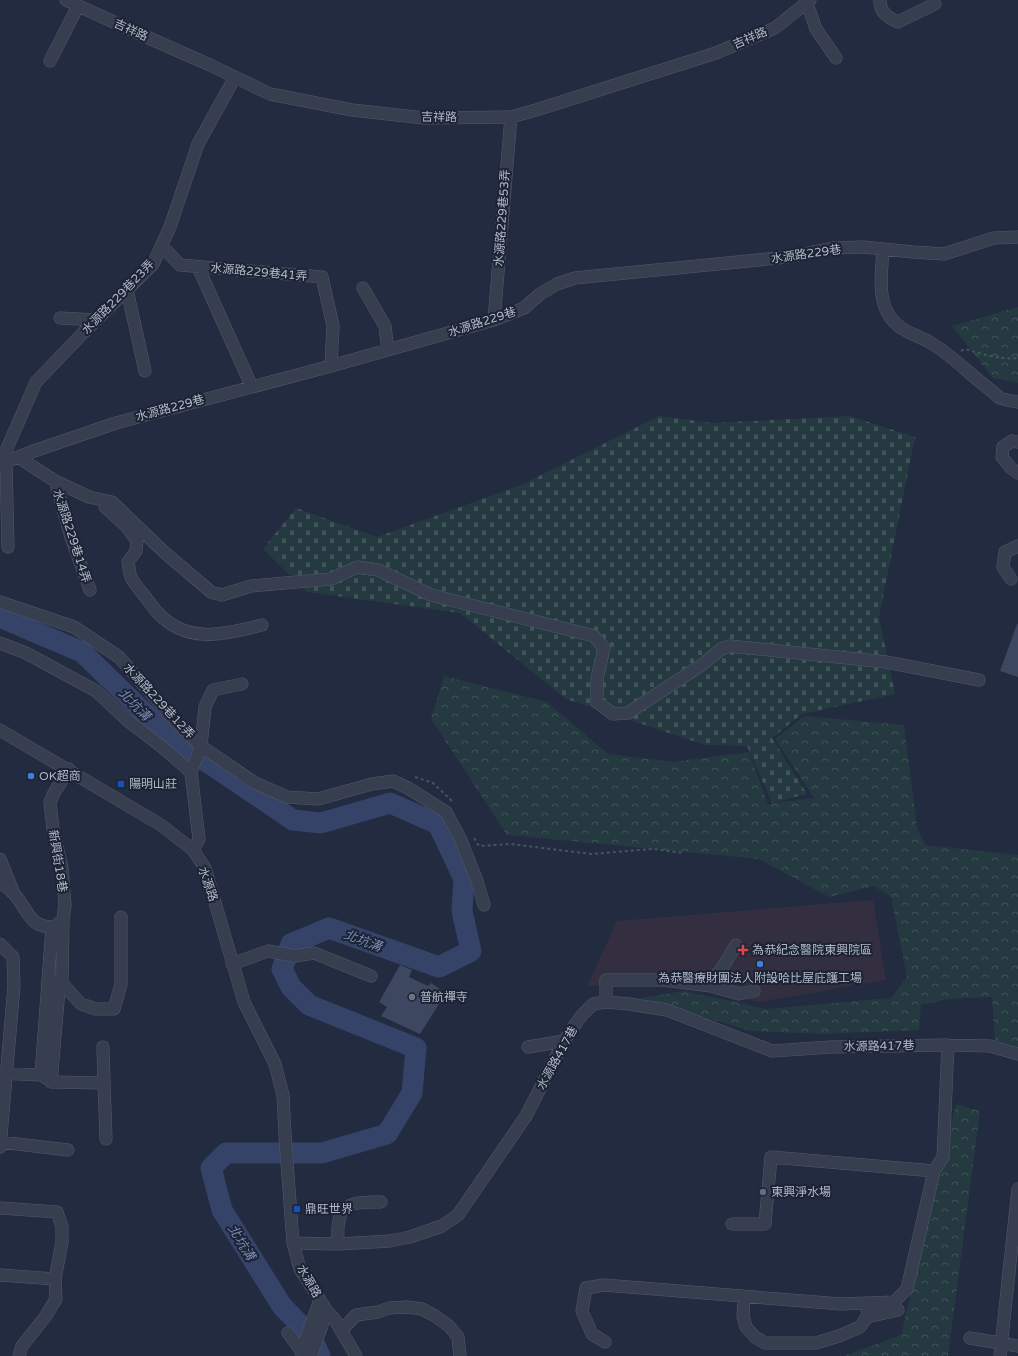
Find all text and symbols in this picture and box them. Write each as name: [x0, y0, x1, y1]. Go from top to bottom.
street label: 吉祥路: [112, 16, 150, 44]
street label: 吉祥路: [731, 25, 769, 51]
street label: 吉祥路: [421, 110, 457, 124]
street label: 水源路229巷53弄: [492, 169, 512, 267]
street label: 水源路229巷: [770, 242, 842, 266]
street label: 水源路229巷23弄: [79, 257, 157, 337]
street label: 水源路229巷41弄: [210, 261, 308, 283]
street label: 水源路229巷: [446, 304, 518, 340]
street label: 水源路229巷: [134, 392, 206, 424]
street label: 水源路229巷14弄: [50, 487, 94, 585]
street label: 水源路229巷12弄: [121, 661, 197, 741]
water label: 北坑溝: [115, 685, 155, 726]
place label: OK超商: [39, 769, 81, 783]
marker: OK超商: [26, 771, 36, 781]
place label: 陽明山莊: [129, 777, 177, 791]
marker: 陽明山莊: [116, 779, 126, 789]
street label: 新興街18巷: [46, 829, 70, 893]
street label: 水源路: [196, 865, 220, 903]
water label: 北坑溝: [342, 927, 386, 956]
place label: 為恭紀念醫院東興院區: [752, 943, 872, 957]
marker: 為恭紀念醫院東興院區: [737, 944, 749, 956]
marker: 為恭醫療財團法人附設哈比屋庇護工場: [755, 959, 765, 969]
place label: 為恭醫療財團法人附設哈比屋庇護工場: [658, 971, 862, 985]
place label: 普航禪寺: [420, 990, 468, 1004]
marker: 普航禪寺: [407, 992, 417, 1002]
street label: 水源路417巷: [534, 1024, 580, 1092]
street label: 水源路417巷: [844, 1038, 914, 1054]
place label: 東興淨水場: [771, 1185, 831, 1199]
marker: 東興淨水場: [758, 1187, 768, 1197]
place label: 鼎旺世界: [305, 1202, 353, 1216]
marker: 鼎旺世界: [292, 1204, 302, 1214]
water label: 北坑溝: [224, 1222, 259, 1265]
street label: 水源路: [294, 1262, 324, 1300]

